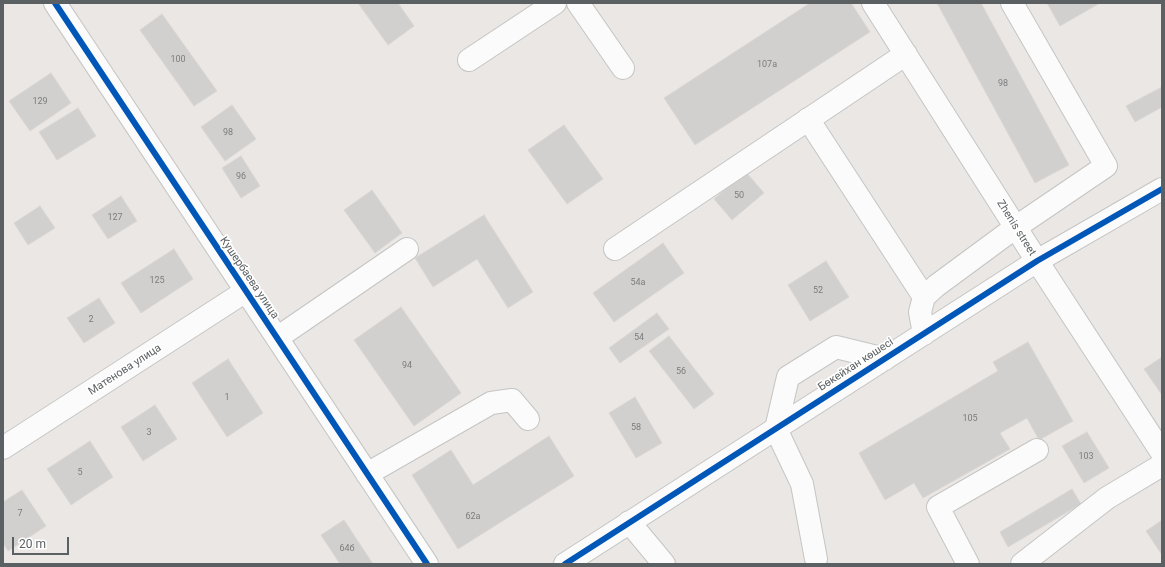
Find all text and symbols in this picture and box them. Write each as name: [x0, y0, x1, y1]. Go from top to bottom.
house number: 100: [170, 55, 186, 65]
house number: 107а: [757, 60, 777, 70]
house number: 98: [998, 79, 1008, 89]
house number: 129: [32, 97, 48, 107]
house number: 98: [223, 128, 233, 138]
house number: 96: [236, 172, 246, 182]
house number: 50: [734, 191, 744, 201]
street label: Zhenis street: [993, 197, 1039, 259]
house number: 127: [107, 213, 123, 223]
street label: Кушербаева улица: [217, 234, 281, 322]
house number: 125: [149, 276, 165, 286]
house number: 54а: [630, 278, 646, 288]
house number: 52: [813, 286, 823, 296]
house number: 2: [88, 315, 94, 325]
house number: 54: [634, 333, 644, 343]
street label: Бөкейхан көшесі: [816, 336, 896, 394]
street label: Матенова улица: [86, 342, 164, 398]
house number: 94: [402, 361, 412, 371]
house number: 56: [676, 367, 686, 377]
house number: 1: [224, 393, 230, 403]
house number: 105: [962, 414, 978, 424]
house number: 58: [631, 423, 641, 433]
house number: 3: [146, 428, 152, 438]
house number: 103: [1078, 452, 1094, 462]
house number: 5: [77, 468, 83, 478]
house number: 7: [17, 509, 23, 519]
house number: 62а: [465, 512, 481, 522]
scale bar: [14, 529, 71, 555]
text: 20 m: [19, 537, 46, 551]
house number: 64б: [339, 544, 355, 554]

